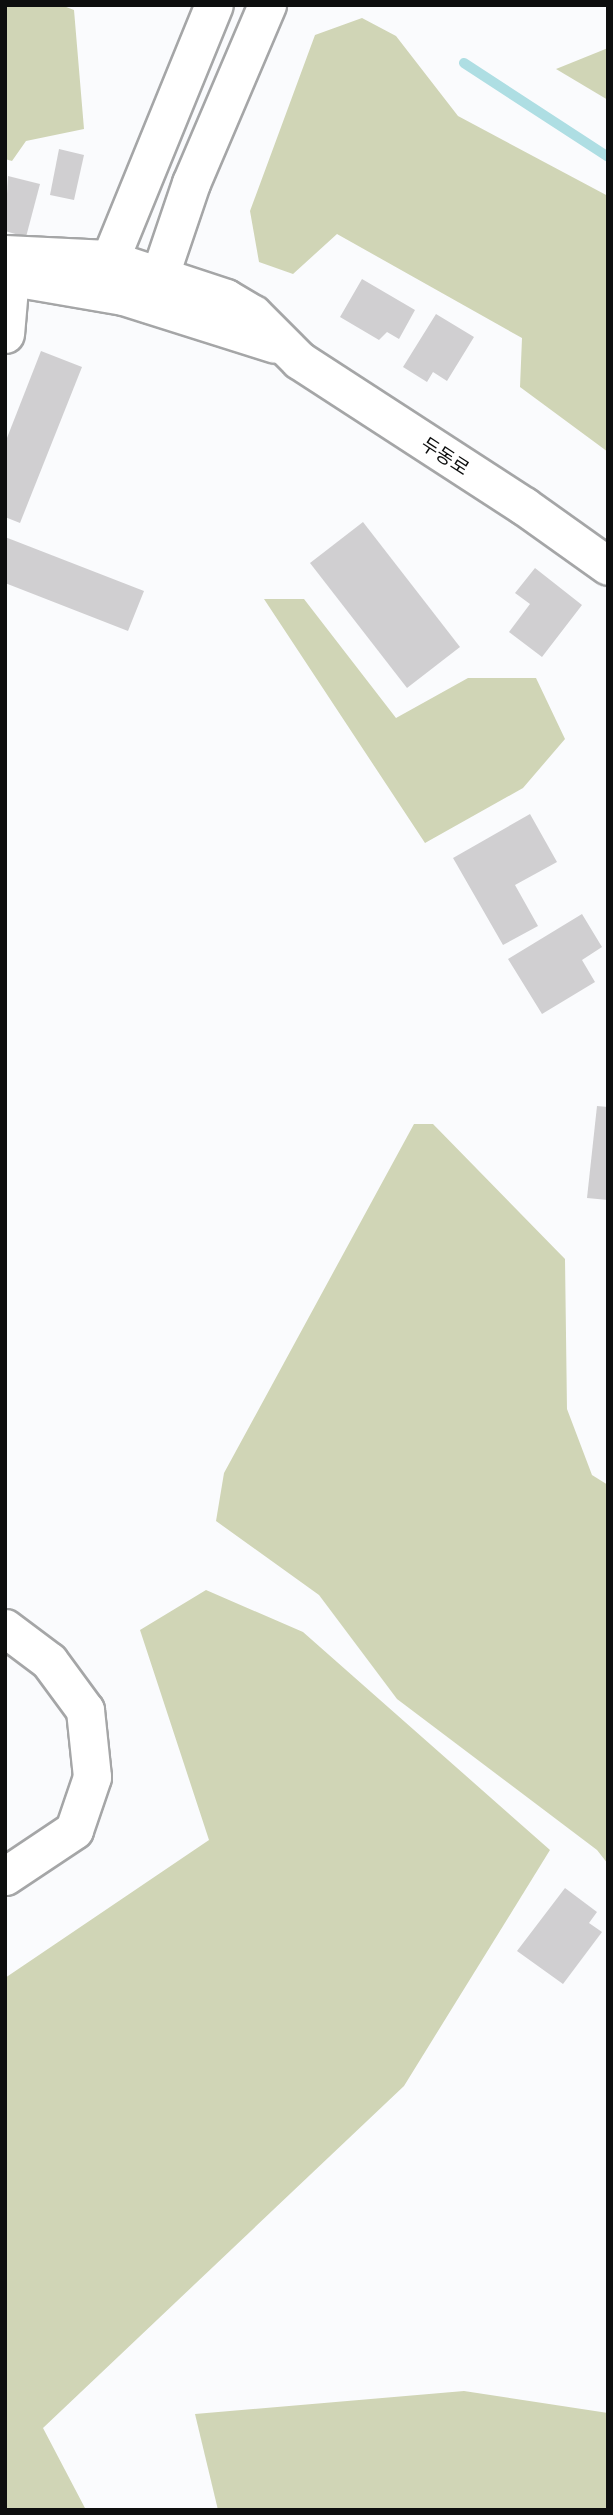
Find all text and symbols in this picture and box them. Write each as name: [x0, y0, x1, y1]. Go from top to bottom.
street label: 두동로: [418, 431, 474, 479]

